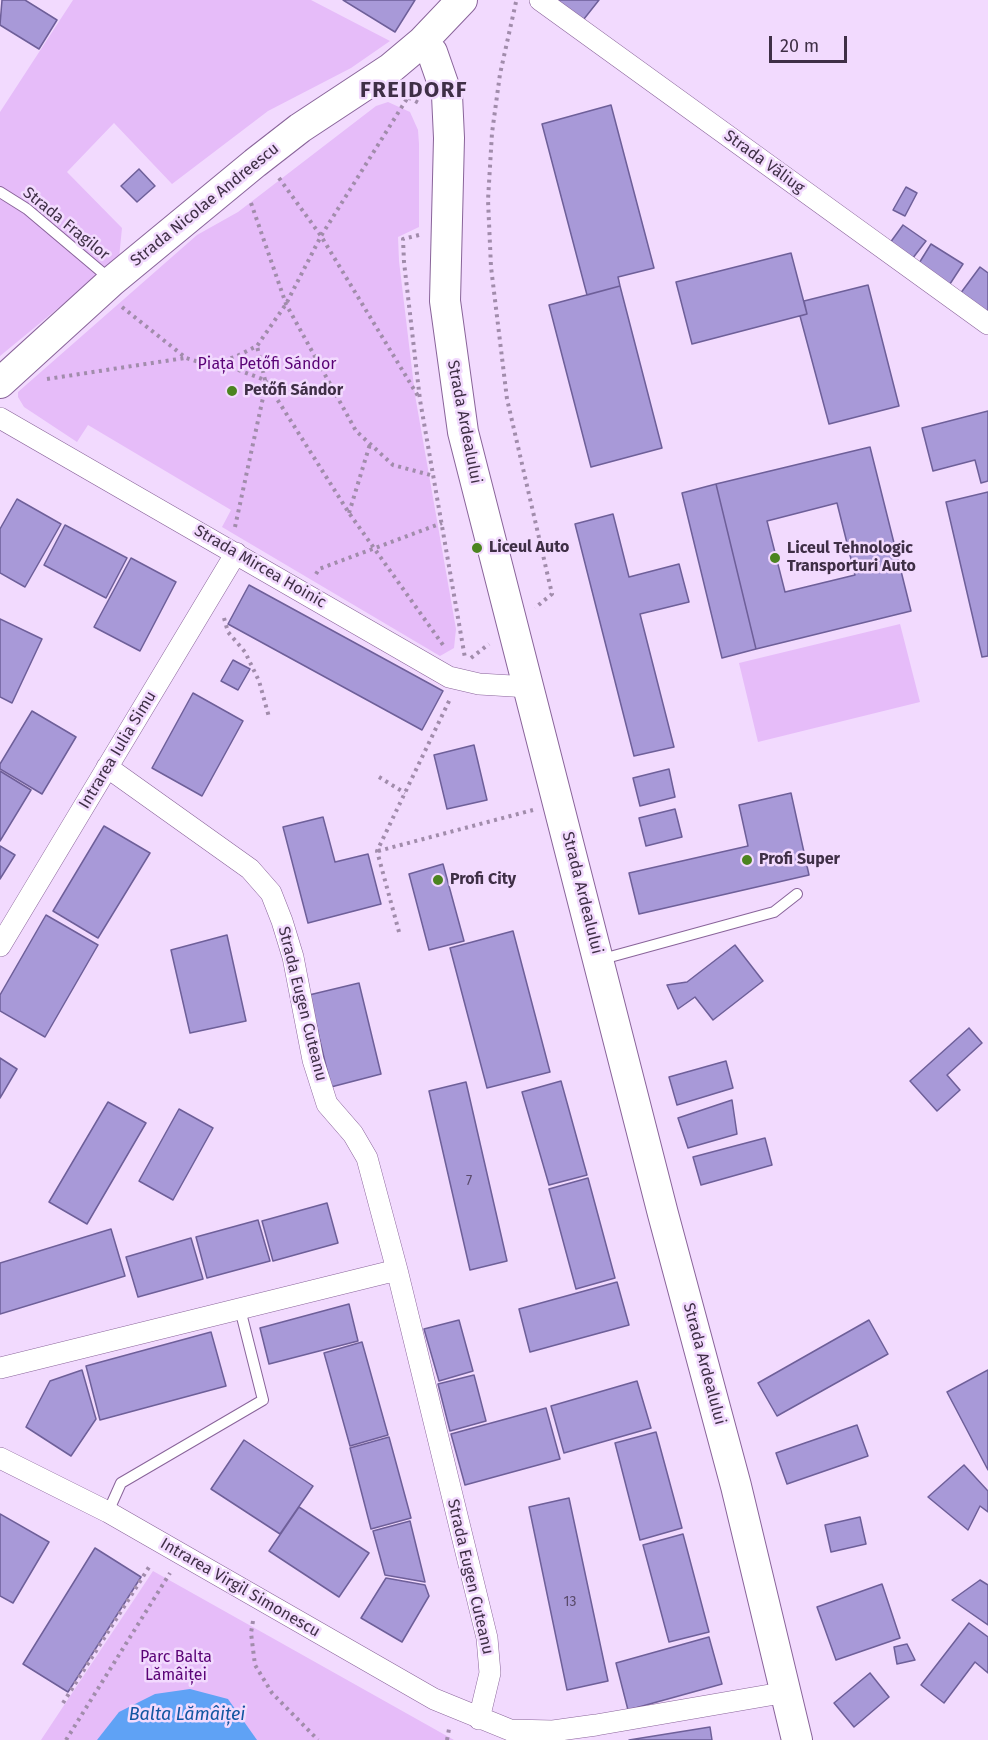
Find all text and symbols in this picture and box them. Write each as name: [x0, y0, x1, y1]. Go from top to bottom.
scale bar: [772, 24, 850, 62]
text: 20 m: [780, 35, 819, 57]
district label: FREIDORF: [360, 78, 468, 104]
street label: Strada Văliug: [720, 126, 808, 198]
street label: Strada Nicolae Andreescu: [127, 139, 283, 271]
street label: Strada Fragilor: [19, 183, 113, 265]
park label: Piața Petőfi Sándor: [198, 355, 336, 375]
street label: Strada Ardealului: [443, 359, 485, 485]
place label: Petőfi Sándor: [244, 381, 343, 401]
marker: Petőfi Sándor: [225, 384, 239, 398]
street label: Strada Mircea Hoinic: [191, 521, 329, 613]
place label: Liceul Auto: [489, 538, 569, 558]
place label: Liceul Tehnologic Transporturi Auto: [787, 539, 916, 577]
marker: Liceul Auto: [470, 541, 484, 555]
marker: Liceul Tehnologic Transporturi Auto: [768, 551, 782, 565]
street label: Intrarea Iulia Simu: [75, 688, 161, 812]
street label: Strada Ardealului: [558, 830, 606, 956]
place label: Profi Super: [759, 850, 840, 870]
marker: Profi Super: [740, 853, 754, 867]
place label: Profi City: [450, 870, 516, 890]
marker: Profi City: [431, 873, 445, 887]
street label: Strada Eugen Cuteanu: [273, 925, 331, 1083]
house number: 7: [466, 1173, 472, 1189]
street label: Strada Ardealului: [679, 1301, 729, 1427]
street label: Strada Eugen Cuteanu: [443, 1497, 497, 1657]
street label: Intrarea Virgil Simonescu: [157, 1534, 323, 1642]
house number: 13: [563, 1594, 577, 1610]
park label: Parc Balta Lămâiței: [140, 1648, 212, 1686]
water label: Balta Lămâiței: [129, 1704, 245, 1726]

